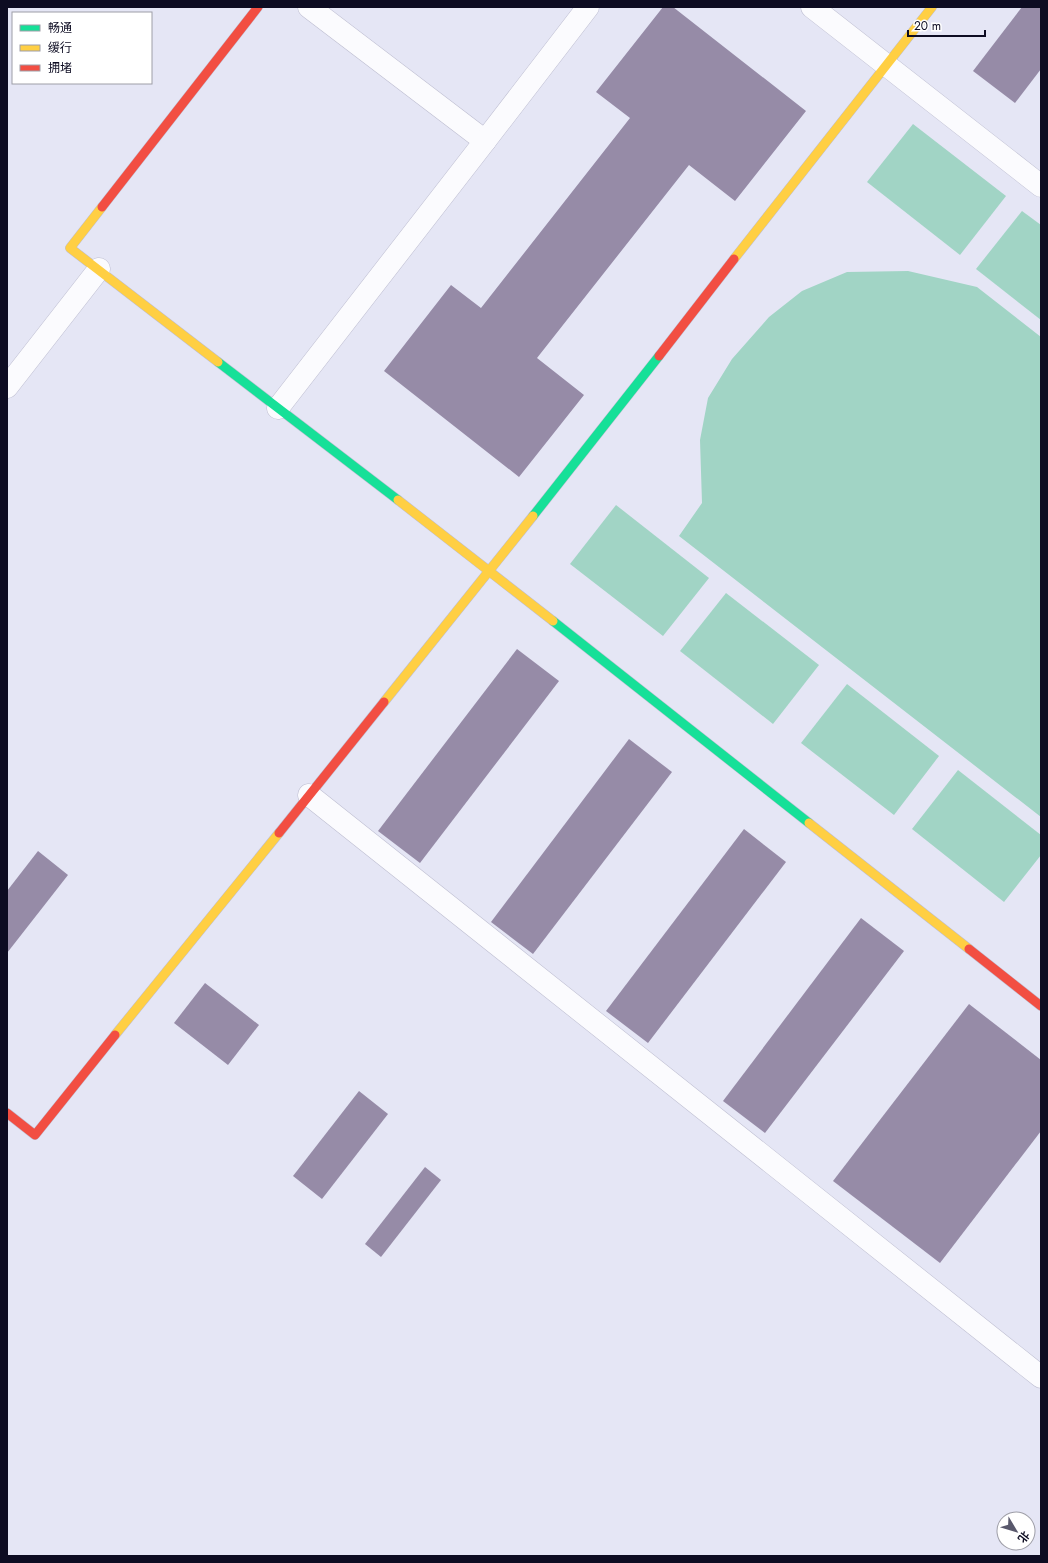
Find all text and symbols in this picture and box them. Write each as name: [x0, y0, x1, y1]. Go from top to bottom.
legend: [12, 12, 152, 84]
scale bar: [908, 12, 985, 38]
text: 20 m: [914, 17, 941, 35]
text: 畅通: [48, 19, 72, 37]
text: 缓行: [48, 39, 72, 57]
text: 拥堵: [48, 59, 72, 77]
north arrow: [996, 1511, 1036, 1551]
text: 北: [1014, 1528, 1034, 1546]

